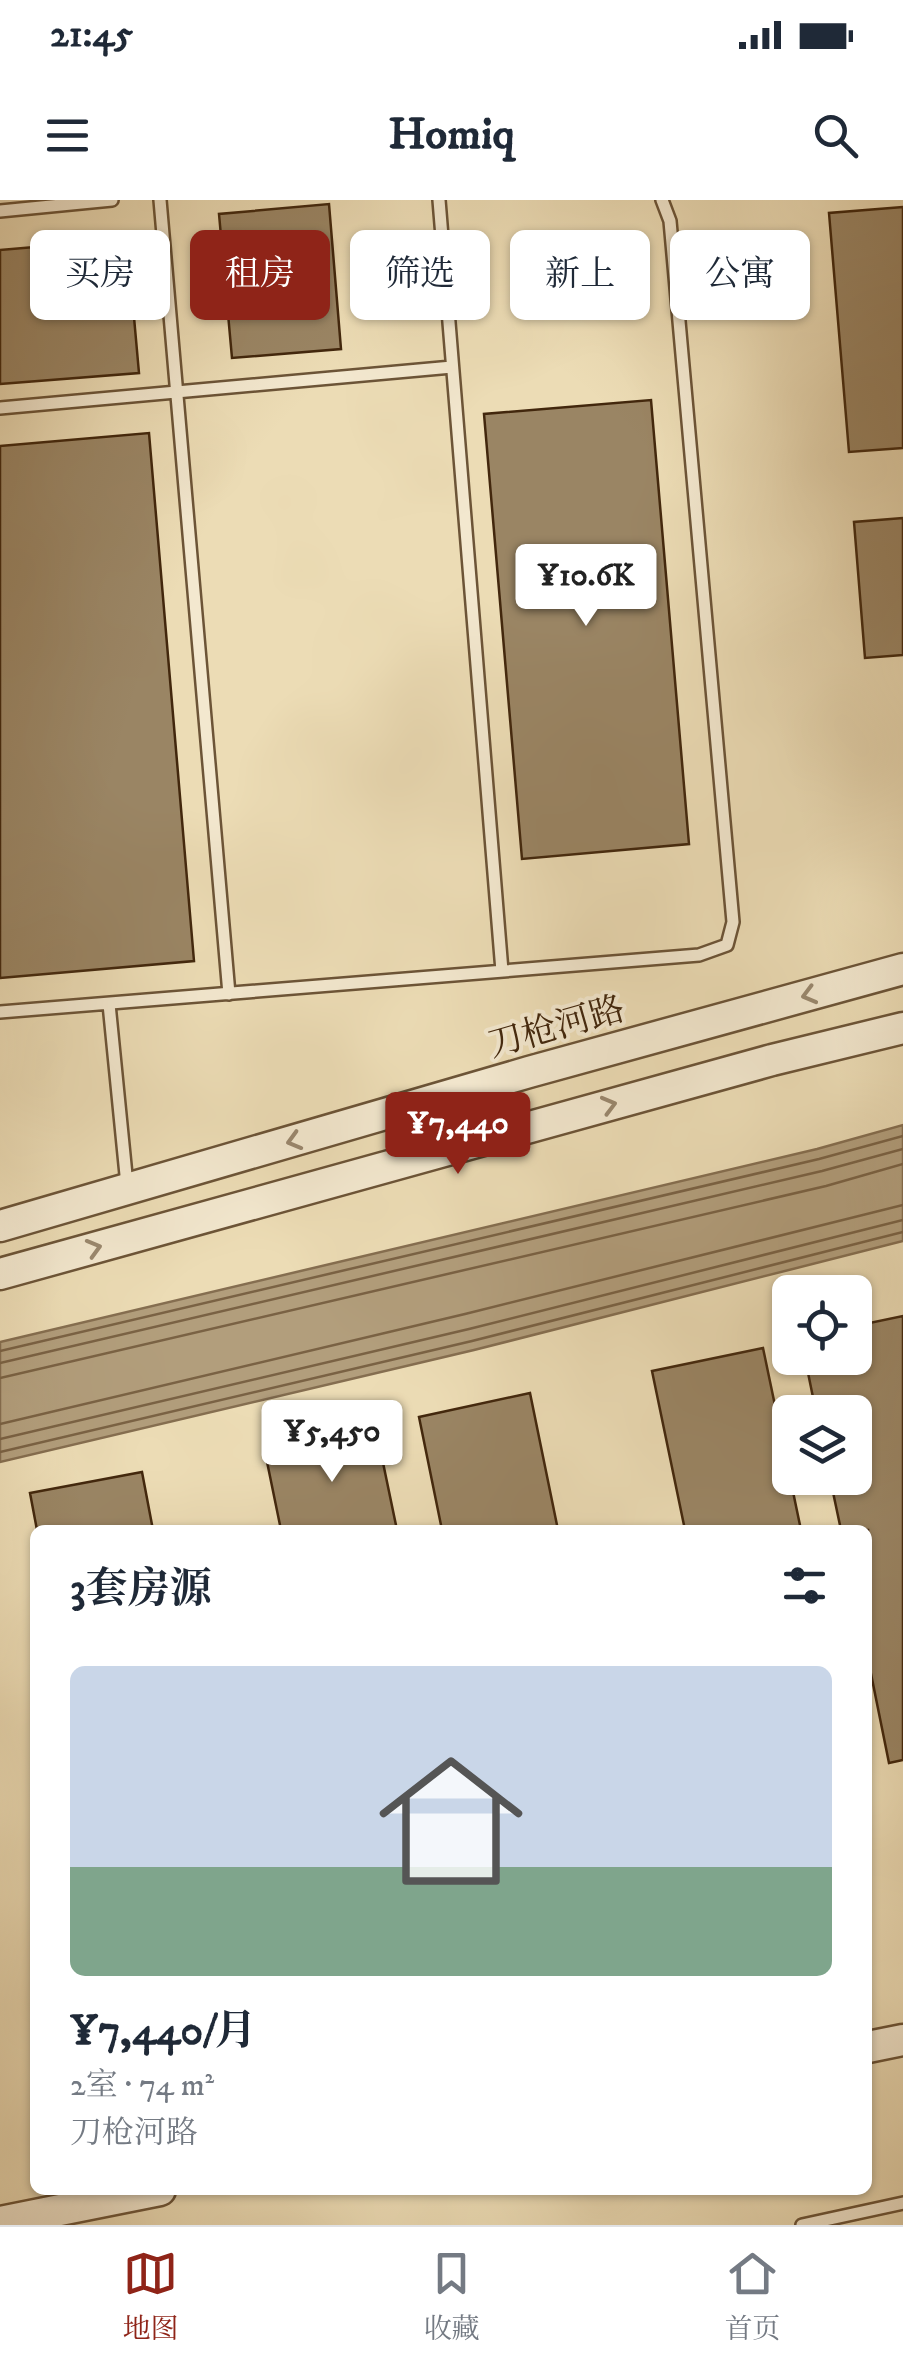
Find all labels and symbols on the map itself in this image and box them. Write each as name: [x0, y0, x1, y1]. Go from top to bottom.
pin: ¥10.6K: [505, 544, 667, 629]
one-way arrow: [801, 984, 818, 1005]
street label: 刀枪河路: [483, 987, 630, 1068]
pin: ¥7,440: [377, 1092, 539, 1177]
one-way arrow: [600, 1095, 617, 1116]
one-way arrow: [286, 1129, 303, 1150]
one-way arrow: [85, 1239, 102, 1260]
pin: ¥5,450: [251, 1400, 413, 1485]

